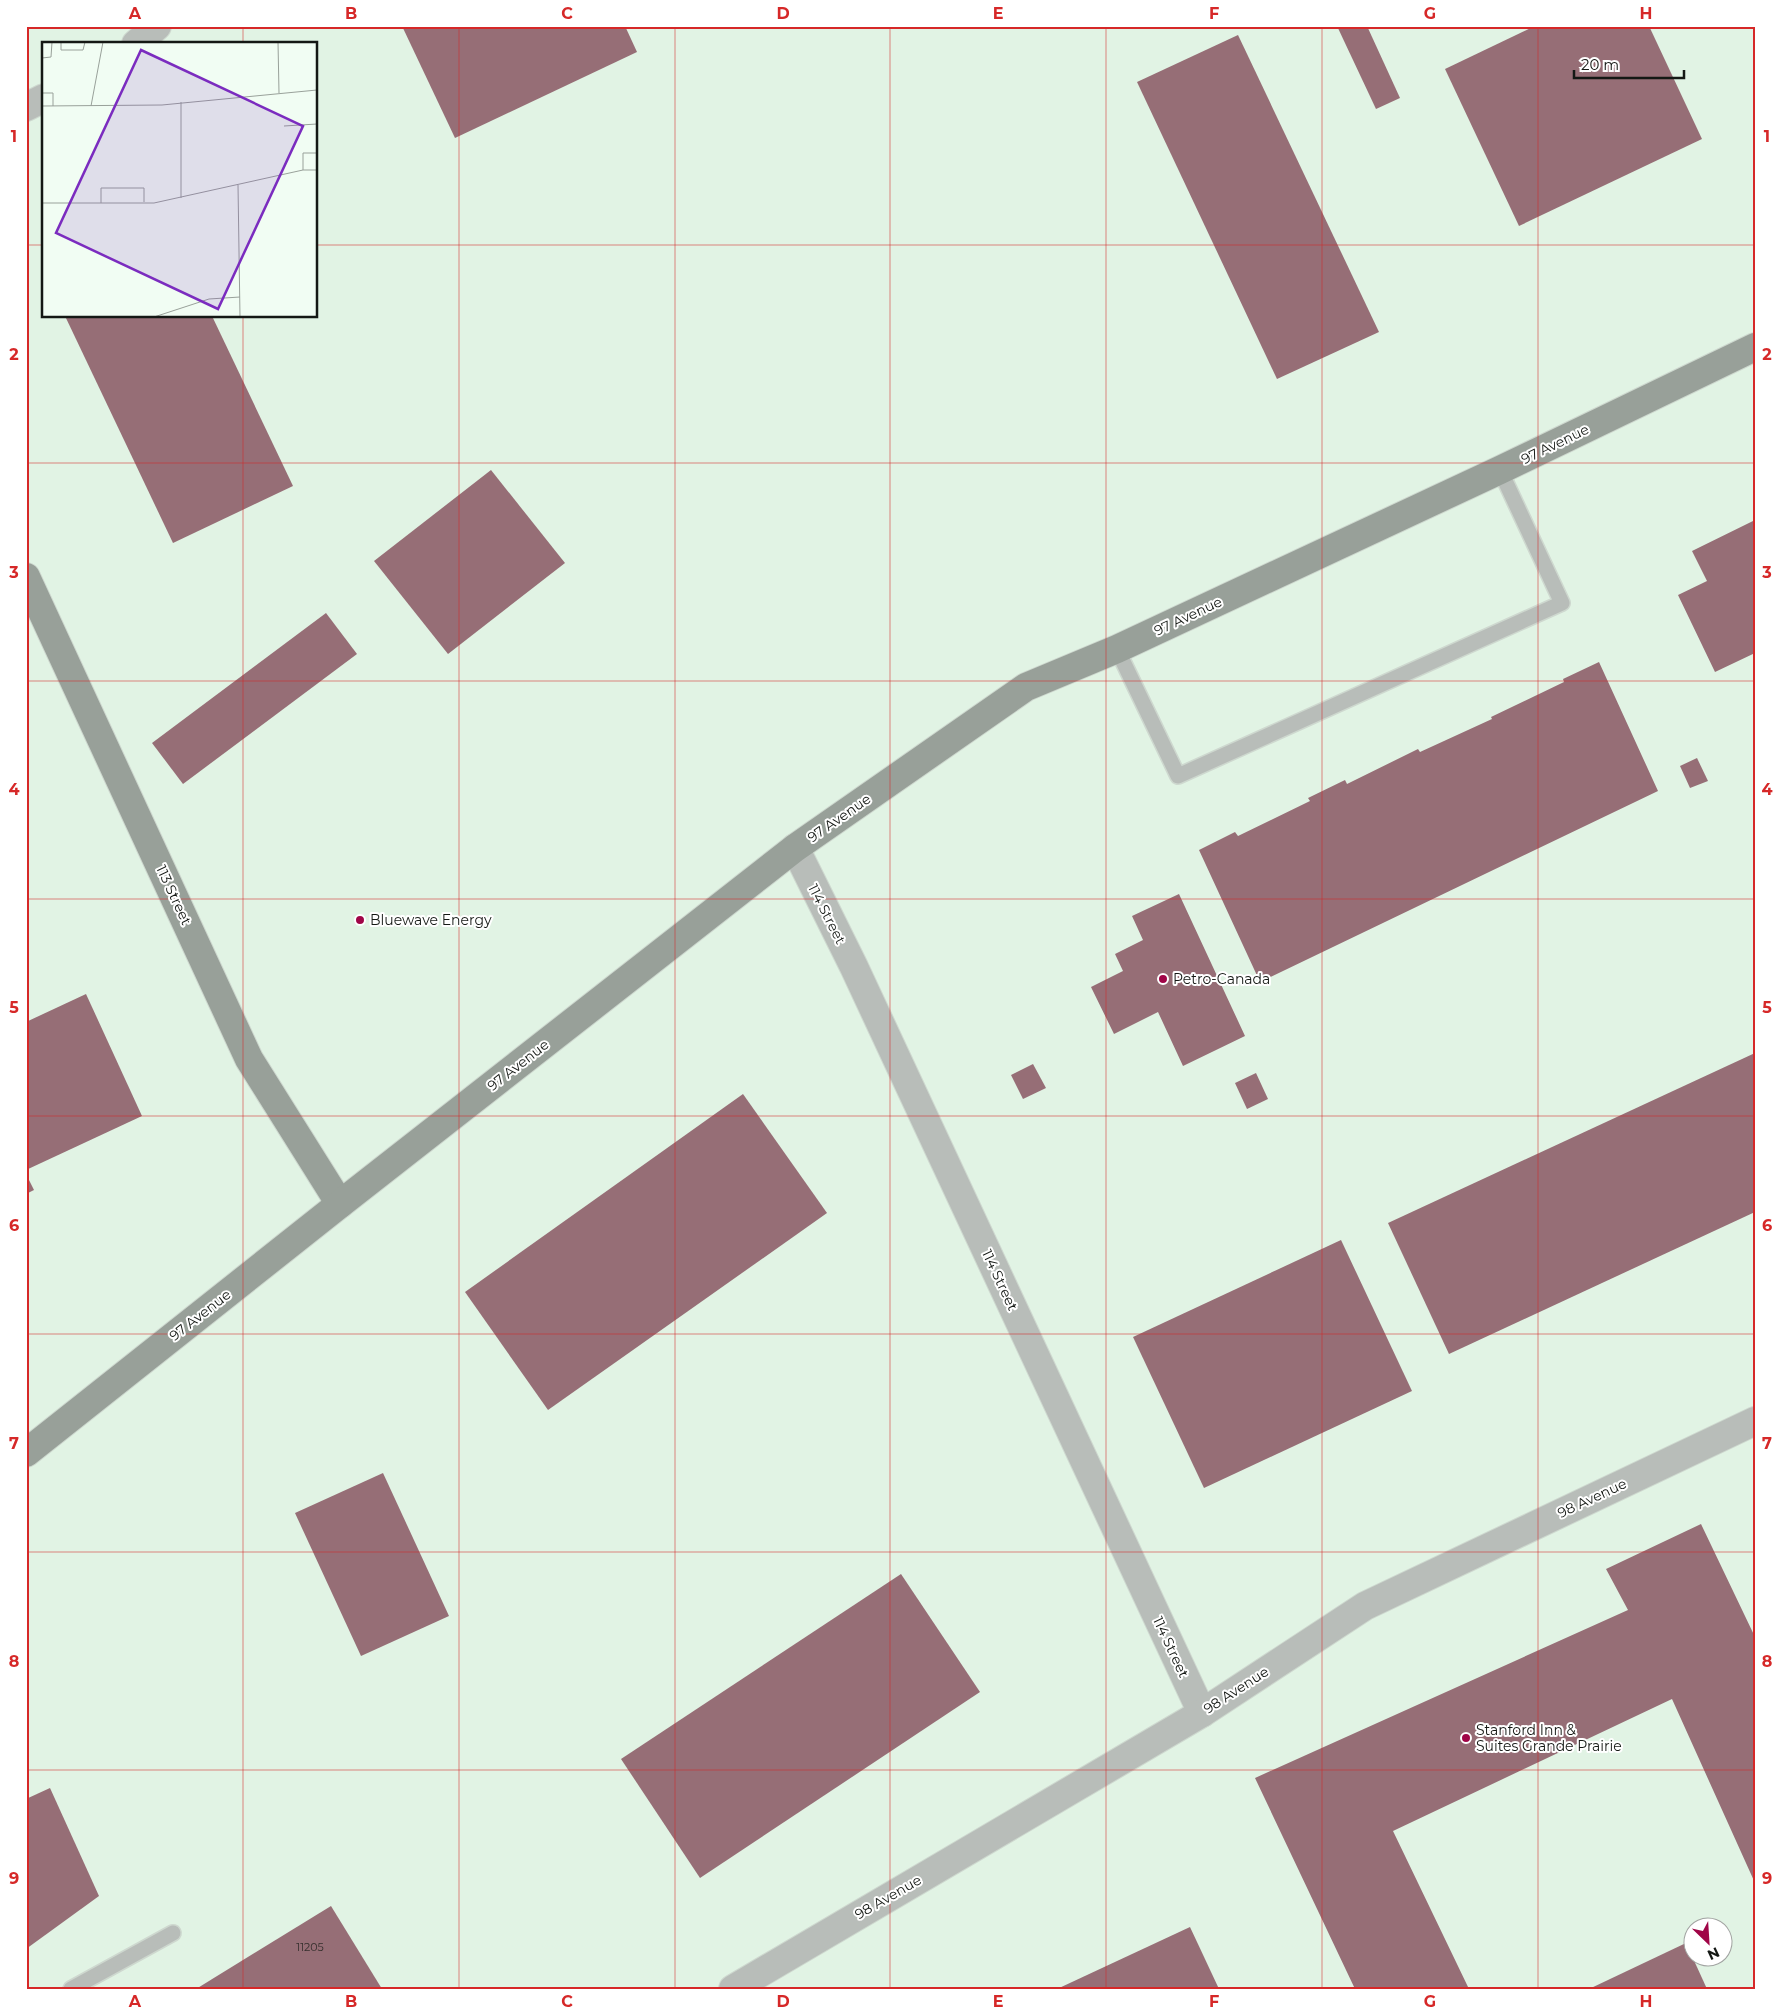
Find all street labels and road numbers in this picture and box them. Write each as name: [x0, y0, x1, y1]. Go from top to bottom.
street label: 97 Avenue: [1518, 420, 1592, 468]
street label: 97 Avenue: [1151, 592, 1225, 640]
street label: 97 Avenue: [804, 790, 874, 846]
street label: 113 Street: [152, 862, 196, 928]
street label: 114 Street: [804, 881, 850, 947]
street label: 97 Avenue: [484, 1035, 552, 1095]
street label: 114 Street: [978, 1247, 1022, 1314]
street label: 97 Avenue: [166, 1285, 234, 1345]
street label: 98 Avenue: [1555, 1474, 1629, 1522]
street label: 114 Street: [1149, 1614, 1193, 1681]
street label: 98 Avenue: [1200, 1662, 1272, 1718]
street label: 98 Avenue: [851, 1871, 925, 1923]

